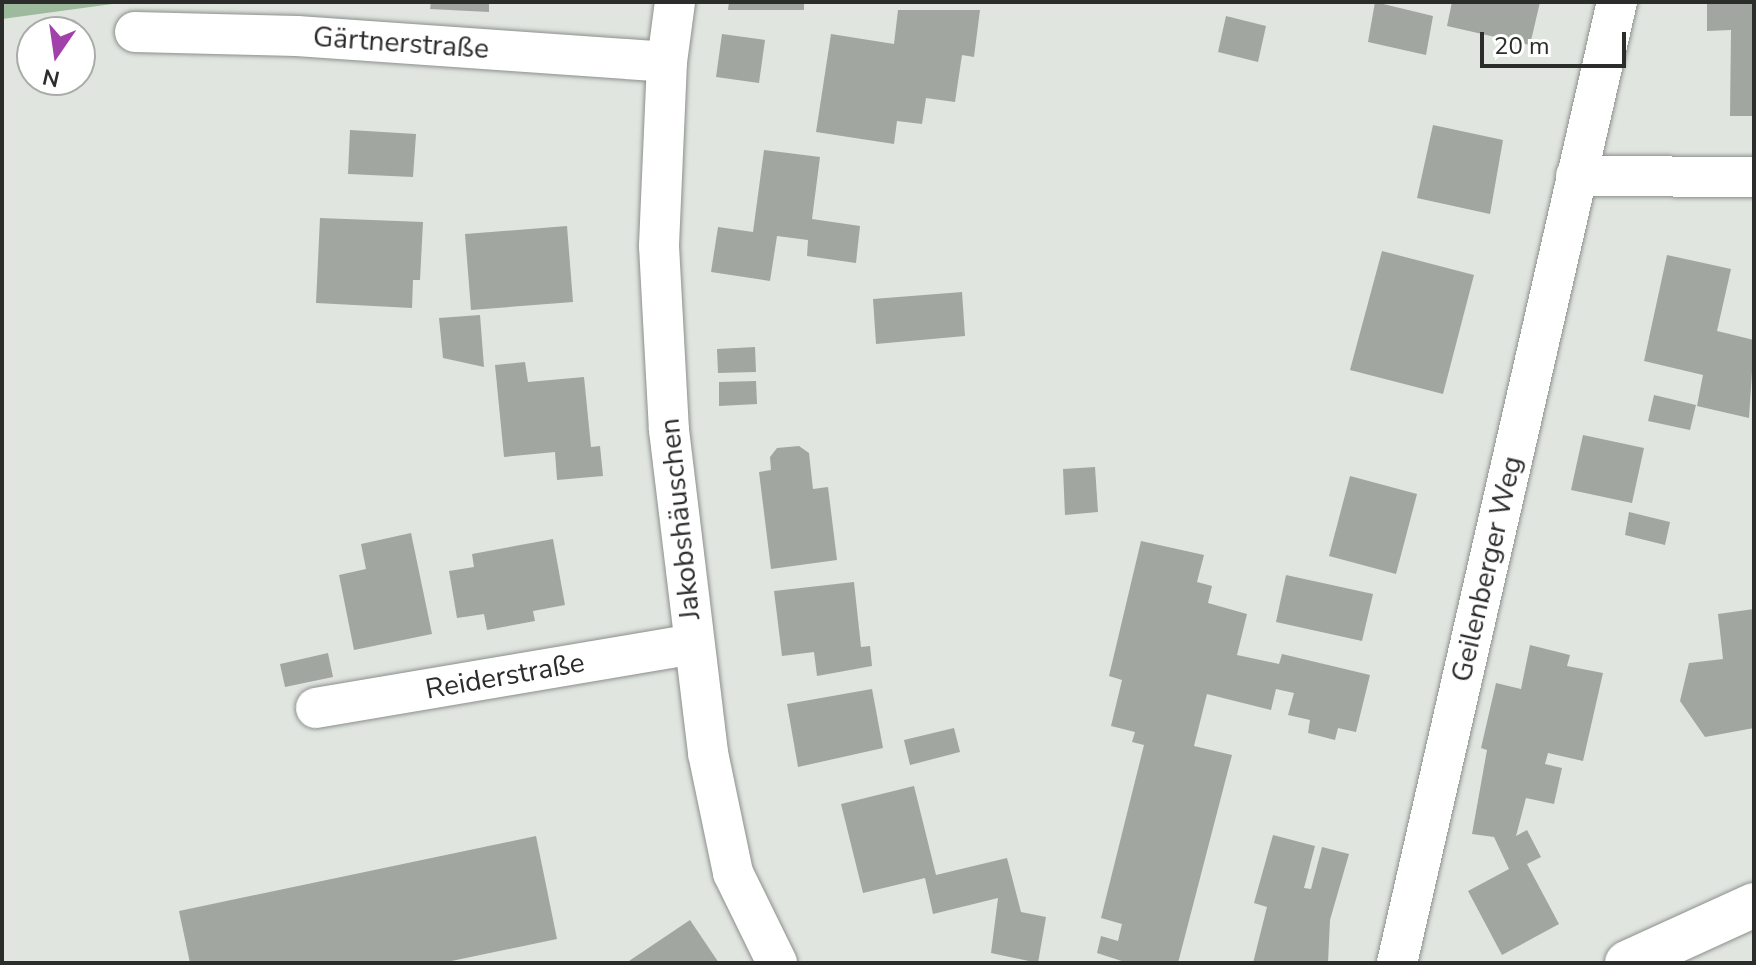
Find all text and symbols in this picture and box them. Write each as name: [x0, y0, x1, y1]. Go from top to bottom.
north arrow: [16, 16, 96, 96]
scale bar: [1484, 16, 1630, 66]
street label: Gärtnerstraße: [312, 20, 490, 66]
text: 20 m: [1494, 30, 1550, 62]
text: N: [40, 61, 62, 94]
street label: Jakobshäuschen: [653, 417, 707, 621]
street label: Geilenberger Weg: [1445, 453, 1529, 685]
street label: Reiderstraße: [423, 645, 587, 707]

